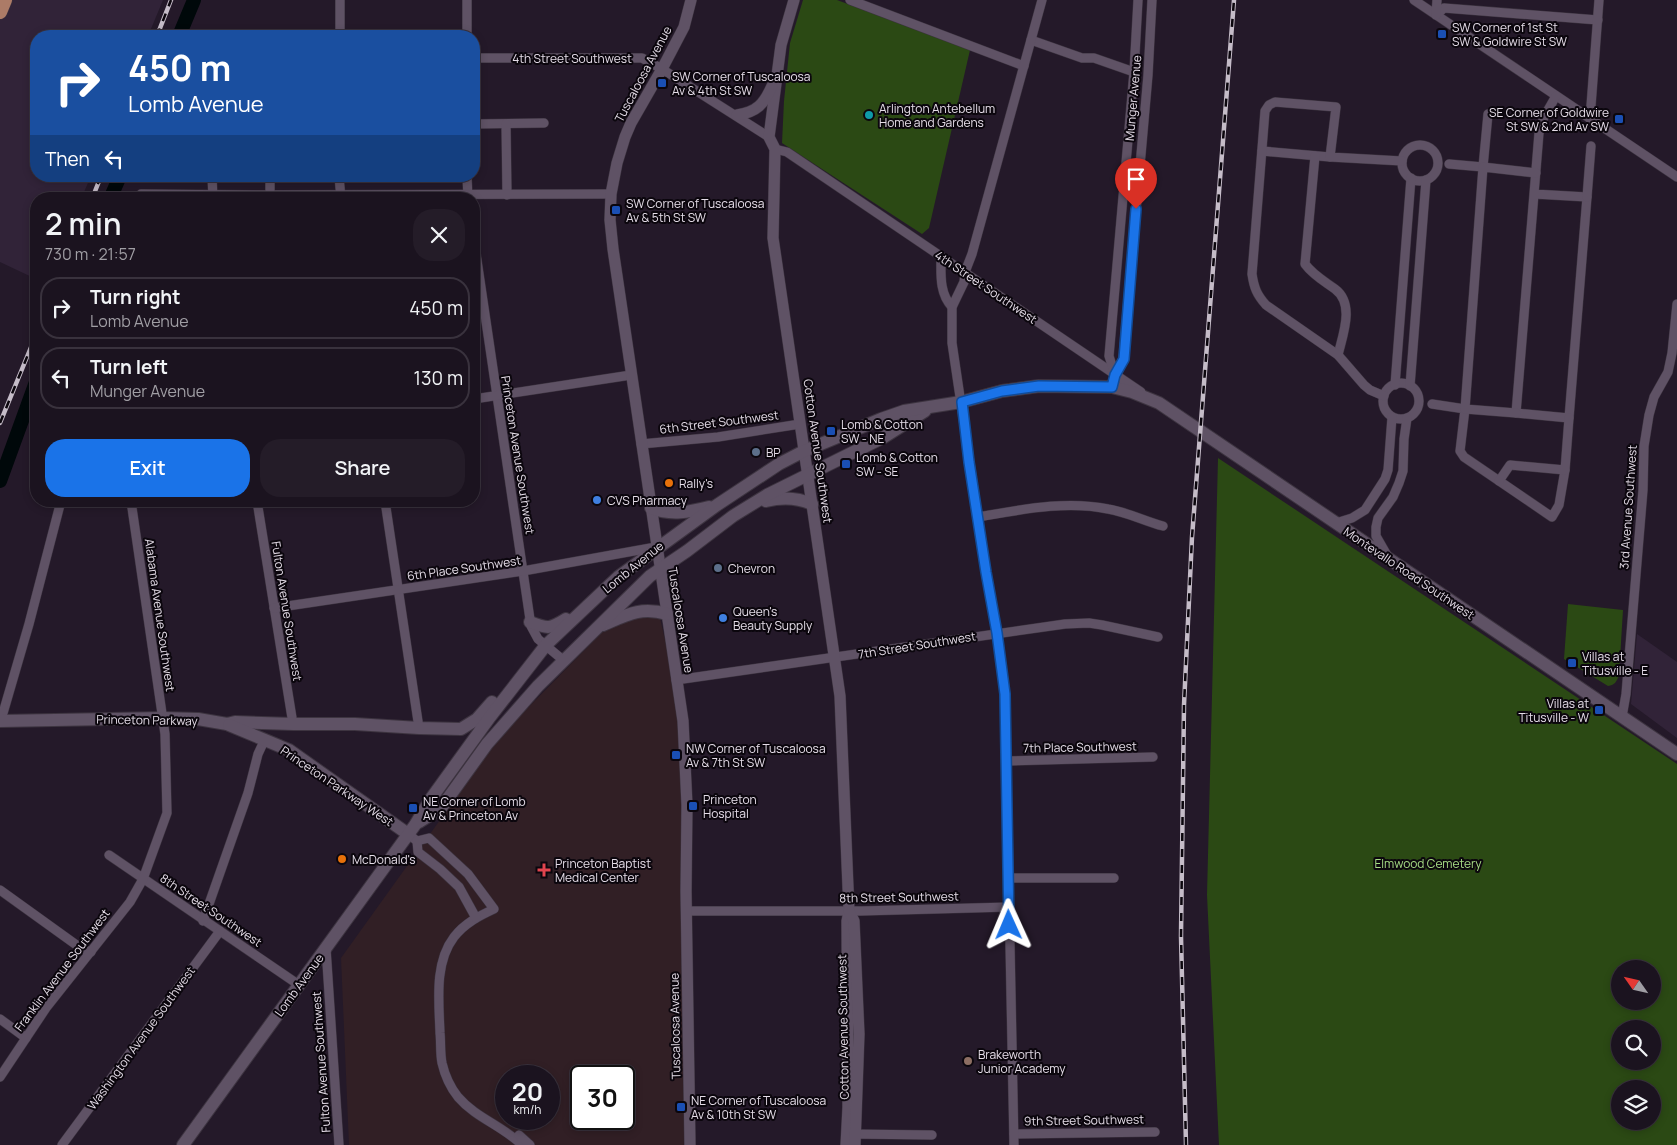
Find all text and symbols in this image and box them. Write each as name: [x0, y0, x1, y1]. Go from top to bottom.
place label: SW Corner of 1st St SW & Goldwire St SW: [1452, 19, 1568, 50]
street label: Tuscaloosa Avenue: [610, 23, 676, 125]
marker: SW Corner of 1st St SW & Goldwire St SW: [1436, 28, 1448, 40]
text: 450 m: [128, 44, 231, 92]
icon: right: [45, 50, 110, 115]
street label: 4th Street Southwest: [512, 50, 632, 67]
street label: Munger Avenue: [1121, 54, 1145, 142]
place label: SW Corner of Tuscaloosa Av & 4th St SW: [672, 68, 811, 99]
marker: SW Corner of Tuscaloosa Av & 4th St SW: [656, 77, 668, 89]
text: Lomb Avenue: [128, 89, 264, 119]
place label: Arlington Antebellum Home and Gardens: [879, 100, 995, 131]
place label: SE Corner of Goldwire St SW & 2nd Av SW: [1489, 104, 1610, 135]
marker: Arlington Antebellum Home and Gardens: [863, 109, 875, 121]
marker: SE Corner of Goldwire St SW & 2nd Av SW: [1613, 113, 1625, 125]
icon: left: [100, 145, 128, 173]
text: Then: [45, 146, 90, 172]
pin: [1115, 158, 1157, 209]
icon: arrive: [1122, 165, 1150, 193]
place label: SW Corner of Tuscaloosa Av & 5th St SW: [626, 195, 765, 226]
text: 2 min: [45, 203, 121, 244]
marker: SW Corner of Tuscaloosa Av & 5th St SW: [610, 204, 622, 216]
button: close: [413, 209, 465, 261]
text: 730 m · 21:57: [45, 243, 136, 265]
street label: 4th Street Southwest: [932, 246, 1041, 328]
text: Turn right: [90, 284, 180, 310]
icon: right: [47, 294, 75, 322]
text: 450 m: [409, 295, 463, 321]
text: Lomb Avenue: [90, 310, 189, 332]
text: Turn left: [90, 354, 168, 380]
icon: left: [47, 364, 75, 392]
text: 130 m: [414, 365, 463, 391]
street label: Princeton Avenue Southwest: [497, 375, 539, 536]
street label: Cotton Avenue Southwest: [799, 378, 837, 524]
text: Munger Avenue: [90, 380, 205, 402]
street label: 6th Street Southwest: [658, 406, 780, 438]
place label: Lomb & Cotton SW - NE: [841, 416, 923, 447]
marker: Lomb & Cotton SW - NE: [825, 425, 837, 437]
button: Exit: [45, 439, 250, 497]
button: Share: [260, 439, 465, 497]
place label: BP: [766, 444, 781, 461]
street label: 3rd Avenue Southwest: [1615, 444, 1641, 570]
marker: BP: [750, 446, 762, 458]
place label: Lomb & Cotton SW - SE: [856, 449, 938, 480]
marker: Lomb & Cotton SW - SE: [840, 458, 852, 470]
place label: Rally's: [679, 475, 713, 492]
marker: Rally's: [663, 477, 675, 489]
place label: CVS Pharmacy: [607, 492, 688, 509]
marker: CVS Pharmacy: [591, 494, 603, 506]
street label: Montevallo Road Southwest: [1340, 523, 1478, 623]
street label: Alabama Avenue Southwest: [141, 537, 179, 693]
street label: Lomb Avenue: [599, 537, 667, 597]
street label: Fulton Avenue Southwest: [268, 540, 306, 682]
street label: 6th Place Southwest: [406, 552, 522, 584]
place label: Chevron: [728, 560, 775, 577]
marker: Chevron: [712, 562, 724, 574]
street label: Tuscaloosa Avenue: [664, 566, 698, 674]
place label: Queen's Beauty Supply: [733, 603, 813, 634]
marker: Queen's Beauty Supply: [717, 612, 729, 624]
street label: 7th Street Southwest: [857, 627, 977, 663]
place label: Villas at Titusville - E: [1582, 648, 1648, 679]
marker: Villas at Titusville - E: [1566, 657, 1578, 669]
place label: Villas at Titusville - W: [1518, 695, 1590, 726]
marker: Villas at Titusville - W: [1593, 704, 1605, 716]
street label: Princeton Parkway: [96, 711, 199, 729]
street label: 7th Place Southwest: [1023, 738, 1137, 756]
place label: NW Corner of Tuscaloosa Av & 7th St SW: [686, 740, 826, 771]
street label: Princeton Parkway West: [277, 742, 397, 830]
marker: NW Corner of Tuscaloosa Av & 7th St SW: [670, 749, 682, 761]
place label: Princeton Hospital: [703, 791, 757, 822]
place label: NE Corner of Lomb Av & Princeton Av: [423, 793, 526, 824]
marker: Princeton Hospital: [687, 800, 699, 812]
marker: NE Corner of Lomb Av & Princeton Av: [407, 802, 419, 814]
place label: McDonald's: [352, 851, 416, 868]
marker: McDonald's: [336, 853, 348, 865]
place label: Princeton Baptist Medical Center: [555, 855, 651, 886]
park label: Elmwood Cemetery: [1374, 855, 1482, 872]
marker: Princeton Baptist Medical Center: [537, 863, 551, 877]
street label: 8th Street Southwest: [157, 870, 265, 951]
street label: 8th Street Southwest: [839, 887, 959, 907]
position arrow: [982, 898, 1034, 950]
street label: Franklin Avenue Southwest: [10, 905, 114, 1035]
street label: Lomb Avenue: [270, 950, 328, 1020]
street label: Cotton Avenue Southwest: [833, 954, 853, 1100]
north arrow: [1611, 960, 1661, 1010]
map controls: [1611, 960, 1661, 1130]
street label: Washington Avenue Southwest: [83, 963, 199, 1113]
street label: Tuscaloosa Avenue: [666, 973, 684, 1079]
street label: Fulton Avenue Southwest: [308, 991, 334, 1133]
button: search: [1611, 1020, 1661, 1070]
place label: Brakeworth Junior Academy: [978, 1046, 1066, 1077]
marker: Brakeworth Junior Academy: [962, 1055, 974, 1067]
speed limit sign: 30: [570, 1065, 635, 1130]
text: 20: [512, 1074, 543, 1109]
button: layers: [1611, 1080, 1661, 1130]
place label: NE Corner of Tuscaloosa Av & 10th St SW: [691, 1092, 826, 1123]
text: km/h: [514, 1101, 541, 1118]
marker: NE Corner of Tuscaloosa Av & 10th St SW: [675, 1101, 687, 1113]
street label: 9th Street Southwest: [1024, 1110, 1144, 1130]

